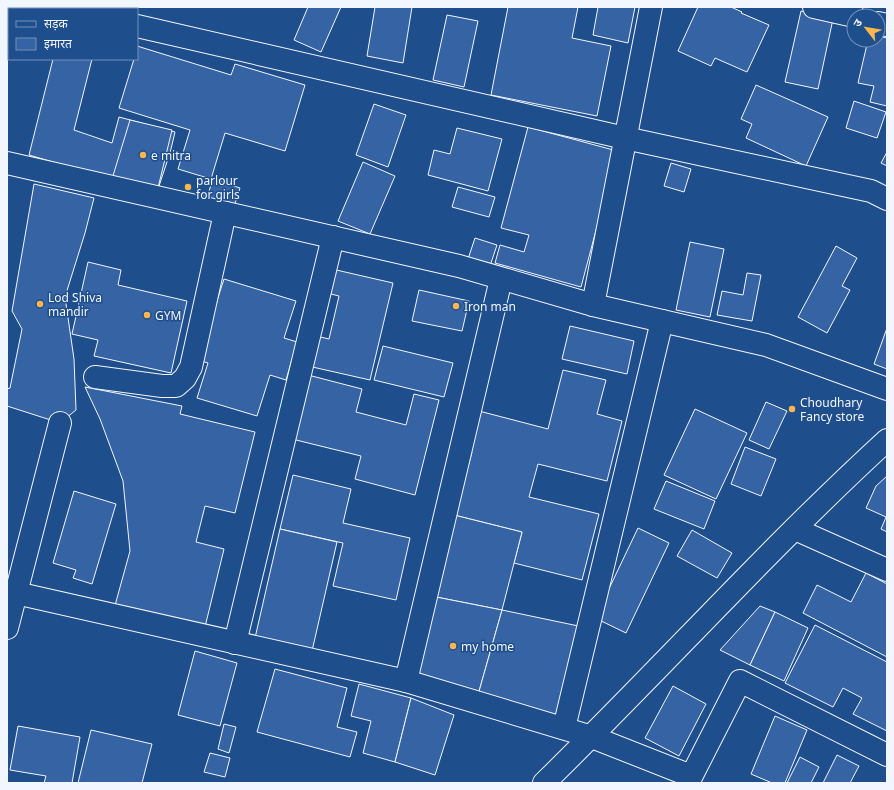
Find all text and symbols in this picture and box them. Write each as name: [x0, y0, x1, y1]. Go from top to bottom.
legend: [8, 8, 138, 60]
north arrow: [846, 8, 886, 48]
text: सड़क: [44, 15, 69, 32]
text: उ: [849, 15, 865, 29]
text: इमारत: [44, 35, 73, 52]
place label: e mitra: [151, 147, 191, 164]
marker: e mitra: [138, 150, 148, 160]
place label: parlour for girls: [196, 172, 240, 203]
marker: parlour for girls: [183, 182, 193, 192]
place label: Lod Shiva mandir: [48, 289, 102, 320]
place label: Iron man: [464, 298, 516, 315]
marker: Lod Shiva mandir: [35, 299, 45, 309]
marker: Iron man: [451, 301, 461, 311]
place label: GYM: [155, 307, 181, 324]
marker: GYM: [142, 310, 152, 320]
place label: Choudhary Fancy store: [800, 394, 864, 425]
marker: Choudhary Fancy store: [787, 404, 797, 414]
place label: my home: [461, 638, 514, 655]
marker: my home: [448, 641, 458, 651]

